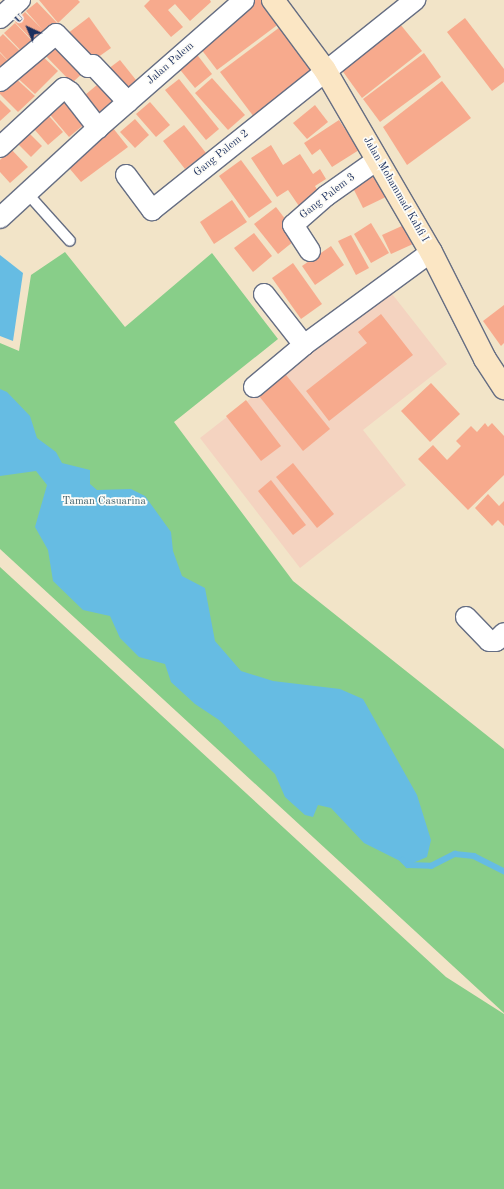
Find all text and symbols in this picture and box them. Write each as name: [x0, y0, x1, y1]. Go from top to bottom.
north arrow: [8, 8, 48, 48]
text: U: [12, 12, 26, 26]
street label: Jalan Palem: [145, 40, 197, 88]
street label: Gang Palem 2: [192, 128, 252, 180]
street label: Jalan Mohammad Kahfi I: [359, 135, 431, 245]
street label: Gang Palem 3: [298, 171, 358, 223]
park label: Taman Casuarina: [62, 495, 146, 509]

